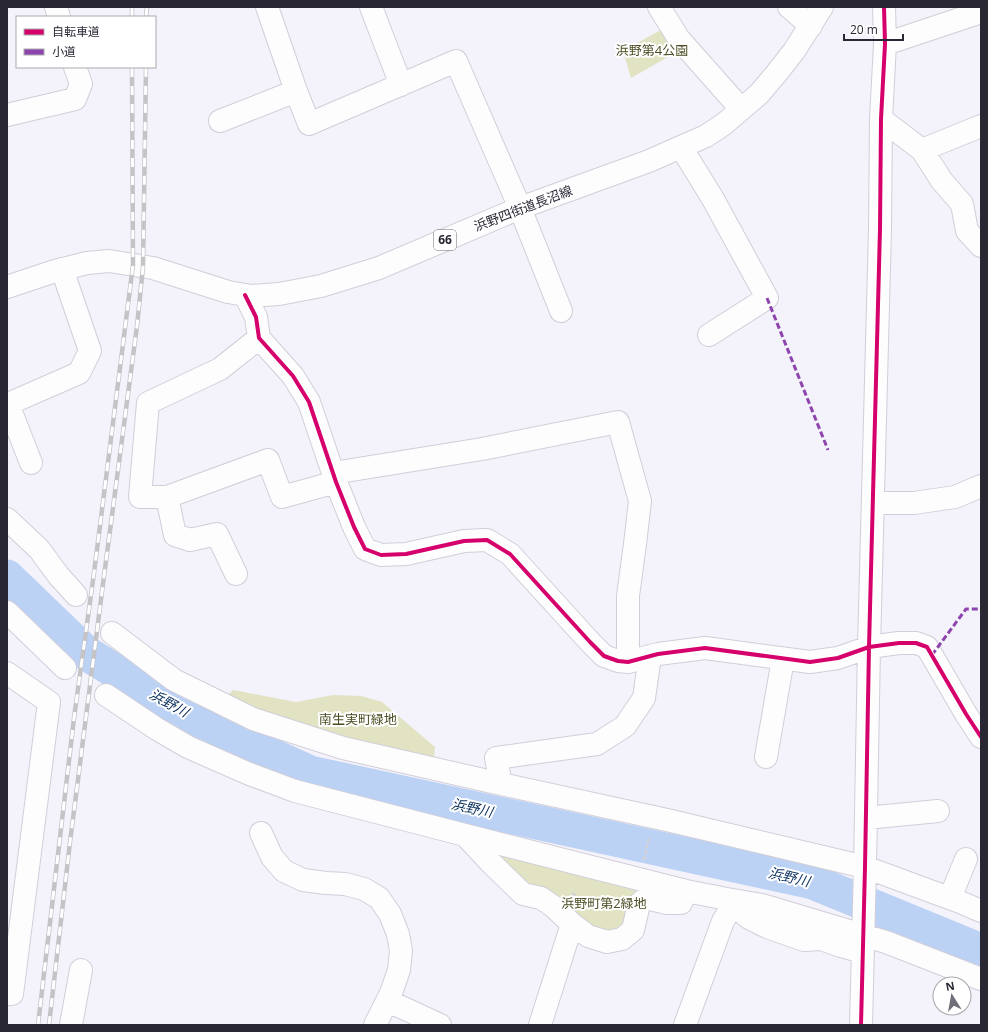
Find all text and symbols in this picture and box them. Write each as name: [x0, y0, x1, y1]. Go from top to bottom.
legend: [16, 16, 156, 68]
scale bar: [844, 16, 903, 42]
text: 20 m: [850, 21, 878, 38]
text: 自転車道: [52, 23, 100, 40]
park label: 浜野第4公園: [616, 41, 688, 59]
text: 小道: [52, 43, 76, 60]
street label: 浜野四街道長沼線: [471, 181, 575, 235]
road number: 66: [434, 230, 456, 250]
water label: 浜野川: [146, 684, 194, 722]
park label: 南生実町緑地: [319, 710, 397, 728]
water label: 浜野川: [450, 794, 497, 822]
water label: 浜野川: [767, 863, 814, 891]
park label: 浜野町第2緑地: [561, 894, 647, 912]
north arrow: [932, 976, 972, 1016]
text: N: [944, 977, 956, 994]

